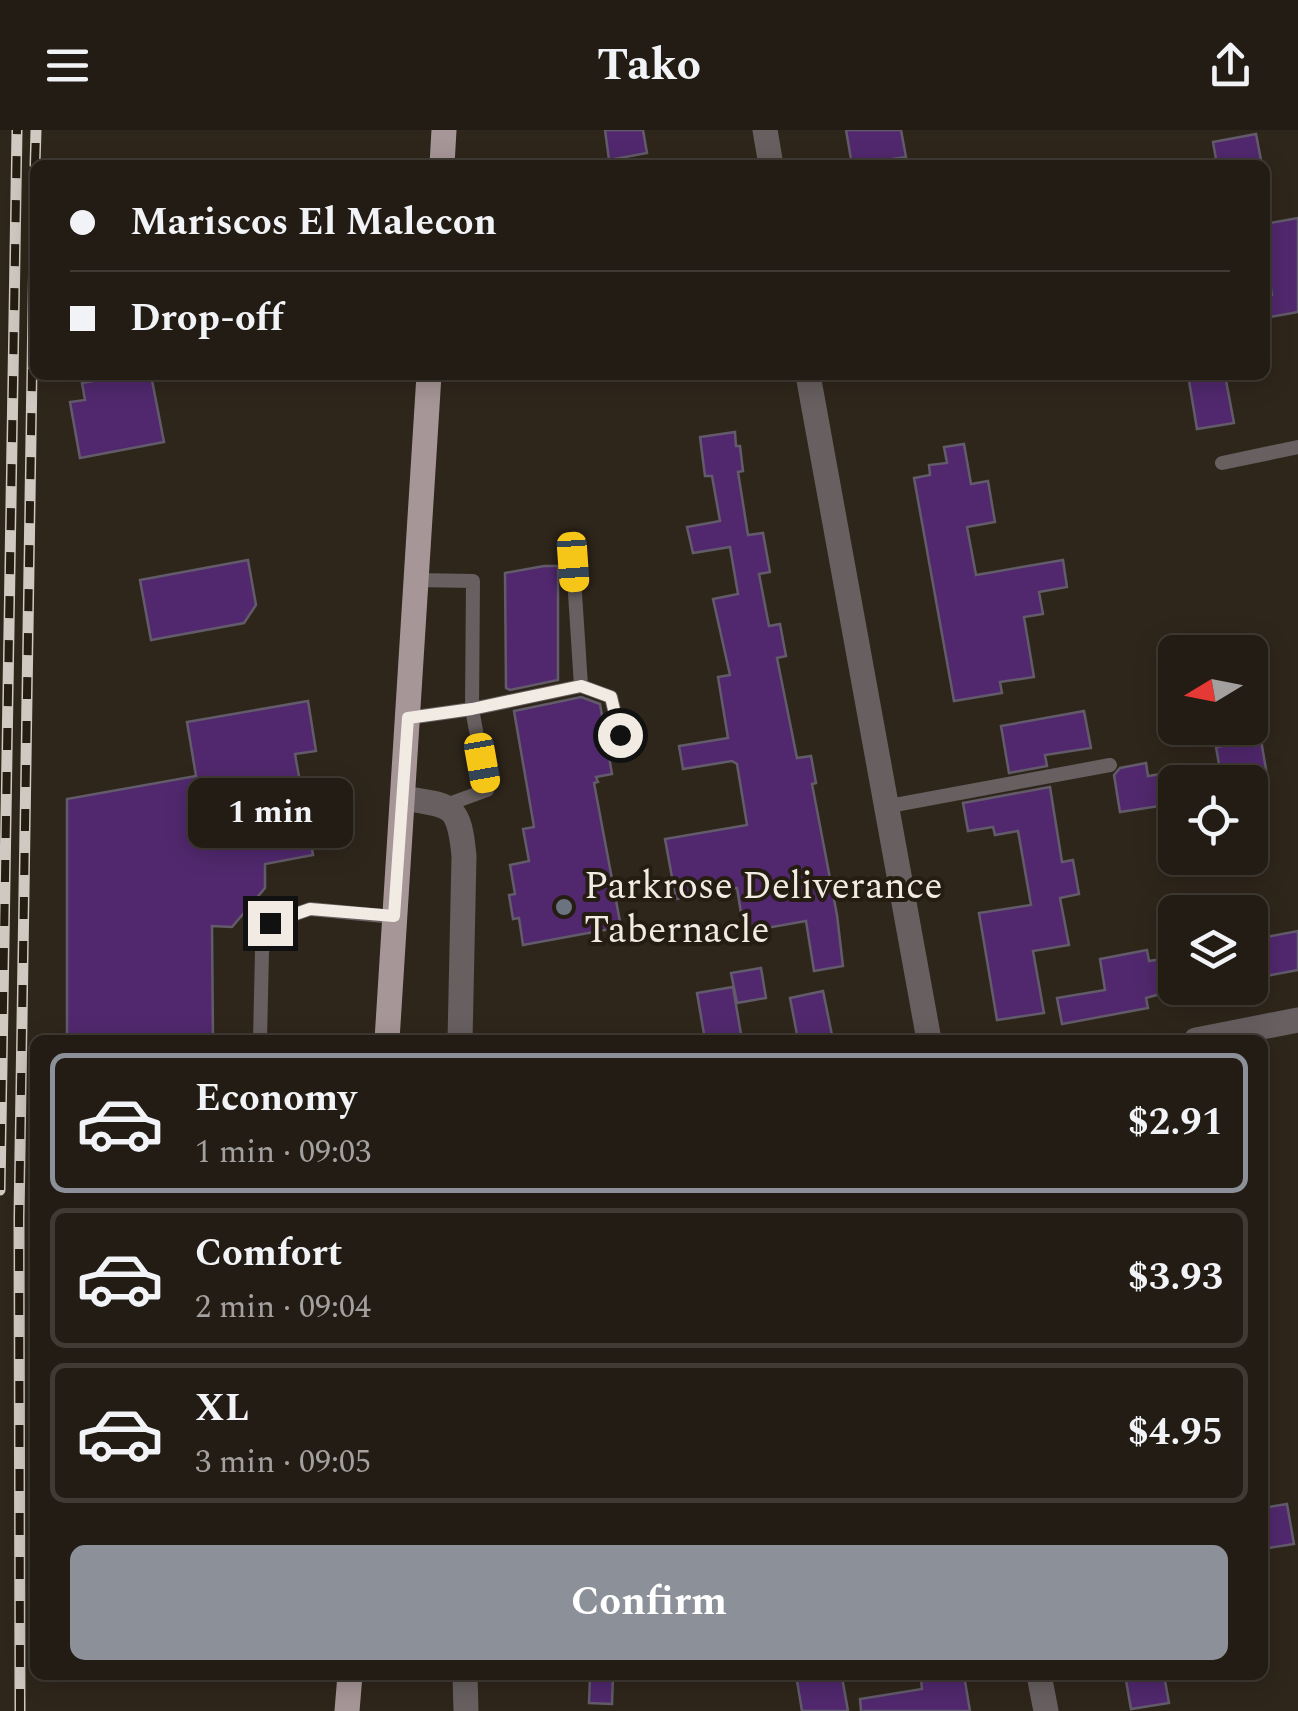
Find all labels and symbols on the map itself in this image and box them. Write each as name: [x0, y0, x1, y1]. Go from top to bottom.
car: [556, 531, 590, 593]
north arrow: [1158, 635, 1268, 745]
route start: [598, 713, 643, 758]
car: [462, 731, 502, 795]
callout: 1 min: [188, 778, 352, 848]
place label: Parkrose Deliverance Tabernacle: [584, 858, 943, 960]
marker: Parkrose Deliverance Tabernacle: [553, 896, 575, 918]
route end: [248, 901, 293, 946]

